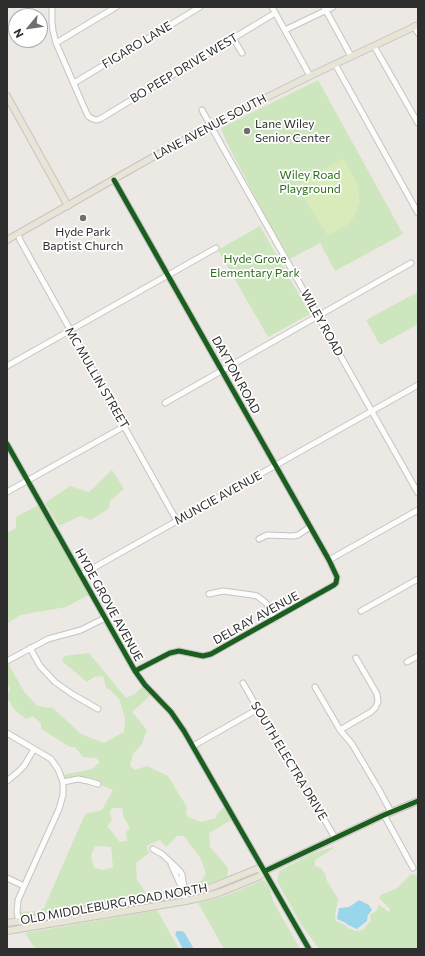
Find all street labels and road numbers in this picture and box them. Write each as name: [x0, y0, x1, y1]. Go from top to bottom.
street label: FIGARO LANE: [100, 19, 174, 71]
street label: BO PEEP DRIVE WEST: [127, 30, 241, 106]
street label: LANE AVENUE SOUTH: [151, 91, 269, 163]
street label: WILEY ROAD: [298, 287, 346, 359]
street label: MC MULLIN STREET: [62, 325, 132, 431]
street label: DAYTON ROAD: [209, 334, 263, 416]
street label: MUNCIE AVENUE: [172, 468, 264, 528]
street label: HYDE GROVE AVENUE: [72, 546, 146, 664]
street label: DELRAY AVENUE: [211, 588, 301, 648]
street label: SOUTH ELECTRA DRIVE: [248, 699, 330, 823]
street label: OLD MIDDLEBURG ROAD NORTH: [19, 880, 209, 928]

